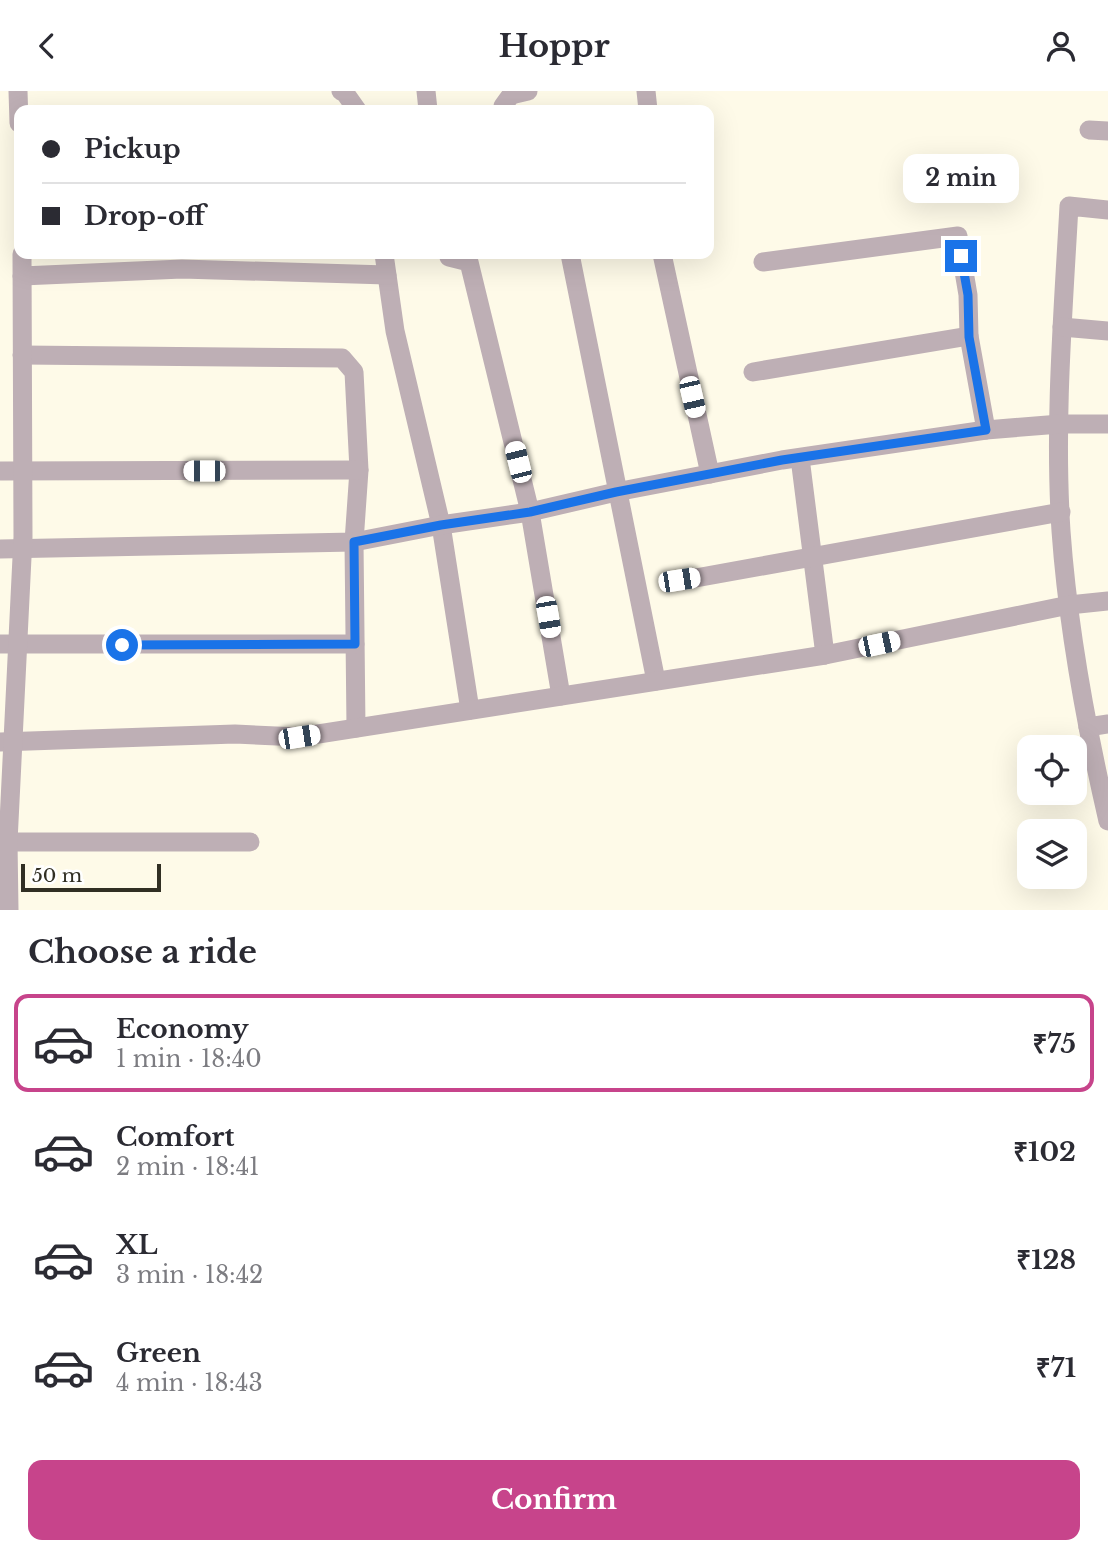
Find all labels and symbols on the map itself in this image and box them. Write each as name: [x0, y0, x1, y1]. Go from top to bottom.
callout: 2 min: [903, 155, 1019, 204]
route end: [945, 240, 977, 272]
car: [678, 374, 707, 420]
car: [503, 439, 534, 485]
car: [184, 461, 226, 482]
car: [657, 566, 702, 594]
car: [535, 594, 562, 640]
route start: [106, 629, 138, 661]
car: [857, 629, 902, 659]
car: [277, 723, 322, 751]
scale bar: [21, 861, 161, 893]

